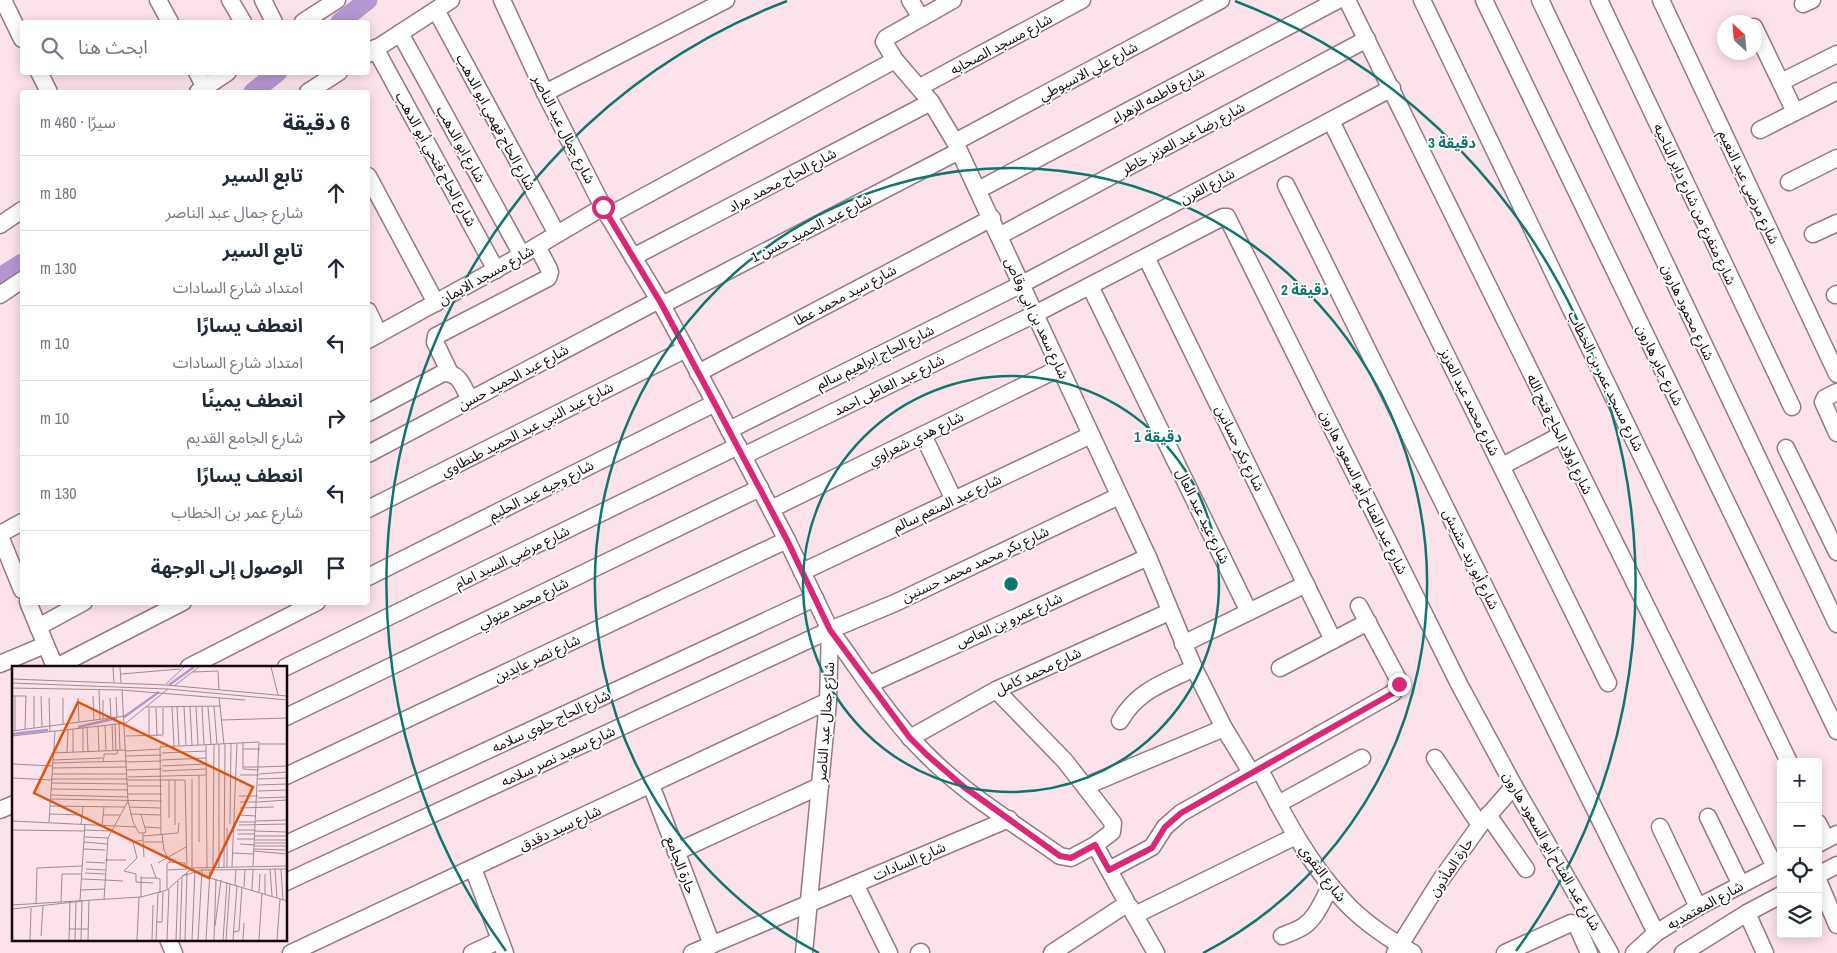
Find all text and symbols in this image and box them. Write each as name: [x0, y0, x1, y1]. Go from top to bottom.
street label: شارع مسجد الصحابه: [947, 9, 1056, 80]
north arrow: [1717, 15, 1762, 60]
search box: [20, 20, 370, 75]
icon: search: [38, 34, 66, 62]
text: ابحث هنا: [78, 34, 148, 60]
street label: شارع علي الاسيوطي: [1036, 37, 1142, 107]
street label: شارع الحاج فهمي ابو الدهب: [450, 51, 540, 194]
street label: شارع فاطمه الزهراء: [1108, 63, 1208, 129]
street label: شارع جمال عبد الناصر: [526, 70, 599, 188]
street label: شارع الحاج فتحي أبو الدهب: [390, 89, 481, 231]
street label: شارع رضا عبد العزيز خاطر: [1117, 98, 1249, 180]
street label: شارع ابو الدهب: [431, 102, 490, 187]
text: 6 دقيقة: [283, 108, 350, 137]
text: سيرًا · 460 m: [40, 111, 116, 133]
street label: شارع متفرع من شارع داير الناحيه: [1648, 120, 1740, 288]
street label: شارع مرضي عبد النعيم: [1713, 127, 1783, 248]
text: 3 دقيقة: [1428, 132, 1476, 153]
street label: شارع الحاج محمد مراد: [725, 144, 840, 218]
text: تابع السير: [222, 162, 303, 188]
street label: شارع الفرن: [1177, 164, 1238, 210]
icon: ahead: [322, 179, 350, 207]
text: 180 m: [40, 182, 76, 204]
street label: شارع عبد الحميد حسن 1: [748, 190, 875, 268]
route start: [592, 196, 615, 219]
text: شارع جمال عبد الناصر: [165, 201, 303, 223]
text: تابع السير: [222, 237, 303, 263]
street label: شارع مسجد الايمان: [435, 241, 538, 310]
icon: ahead: [322, 254, 350, 282]
street label: شارع سعد بن ابي وقاص: [999, 254, 1073, 383]
text: 130 m: [40, 257, 76, 279]
street label: شارع سيد محمد عطا: [791, 260, 900, 331]
street label: شارع محمود هارون: [1656, 261, 1718, 364]
text: امتداد شارع السادات: [173, 276, 303, 298]
text: 2 دقيقة: [1281, 279, 1329, 300]
street label: شارع مسجد عمر بن الخطاب: [1562, 308, 1648, 455]
text: انعطف يسارًا: [197, 312, 303, 338]
street label: شارع الحاج ابراهيم سالم: [813, 321, 938, 395]
street label: شارع جابر هارون: [1631, 321, 1687, 410]
icon: left: [322, 329, 350, 357]
text: 10 m: [40, 332, 69, 354]
street label: شارع عبد الحميد حسن: [454, 340, 573, 416]
street label: شارع محمد عبد العزيز: [1434, 345, 1504, 459]
street label: شارع عبد العاطى احمد: [830, 350, 948, 421]
text: امتداد شارع السادات: [173, 351, 303, 373]
street label: شارع اولاد الحاج فتح الله: [1521, 371, 1597, 498]
street label: شارع عبد النبي عبد الحميد طنطاوي: [438, 378, 617, 482]
text: انعطف يمينًا: [202, 387, 303, 413]
street label: شارع بكر حسانين: [1210, 402, 1269, 495]
icon: right: [322, 404, 350, 432]
text: 10 m: [40, 407, 69, 429]
street label: شارع هدي شعراوي: [866, 407, 967, 471]
street label: شارع عبد الفتاح أبو السعود هارون: [1314, 407, 1412, 578]
text: شارع الجامع القديم: [187, 426, 303, 448]
text: 1 دقيقة: [1134, 426, 1182, 447]
street label: شارع وجيه عبد الحليم: [485, 456, 598, 526]
text: انعطف يسارًا: [197, 462, 303, 488]
street label: شارع عيد عبد العال: [1170, 465, 1234, 568]
street label: شارع عبد المنعم سالم: [890, 470, 1005, 538]
icon: left: [322, 479, 350, 507]
text: 130 m: [40, 482, 76, 504]
text: شارع عمر بن الخطاب: [171, 501, 303, 523]
street label: شارع أبو زيد حشيش: [1437, 506, 1503, 613]
street label: شارع مرضي السيد امام: [452, 521, 573, 595]
street label: شارع بكر محمد محمد حسنين: [898, 522, 1052, 608]
text: الوصول إلى الوجهة: [151, 554, 303, 580]
icon: arrive: [322, 554, 350, 582]
street label: شارع محمد متولي: [475, 573, 572, 635]
centre of rings: [1002, 575, 1020, 593]
street label: شارع عمرو بن العاص: [953, 589, 1066, 653]
street label: شارع نصر عابدين: [491, 630, 584, 688]
street label: شارع محمد كامل: [992, 643, 1085, 701]
street label: شارع جمال عبد الناصر: [812, 661, 840, 784]
inset map: [12, 666, 288, 940]
route end: [1388, 673, 1411, 696]
street label: شارع الحاج حلوي سلامه: [489, 686, 614, 758]
street label: شارع سعيد نصر سلامه: [498, 722, 619, 792]
map controls: [1777, 758, 1822, 938]
button: +: [1777, 758, 1822, 803]
street label: شارع عبد الفتاح أبو السعود هارون: [1497, 768, 1605, 935]
street label: شارع سيد دقدق: [516, 801, 605, 857]
button: −: [1777, 803, 1822, 848]
street label: حارة الجامع: [660, 834, 700, 897]
street label: حارة المأذون: [1425, 834, 1477, 900]
street label: شارع السادات: [870, 838, 949, 886]
street label: شارع التقوي: [1294, 841, 1350, 906]
button: locate: [1777, 848, 1822, 893]
street label: شارع المعتمديه: [1664, 877, 1747, 935]
button: layers: [1777, 893, 1822, 938]

